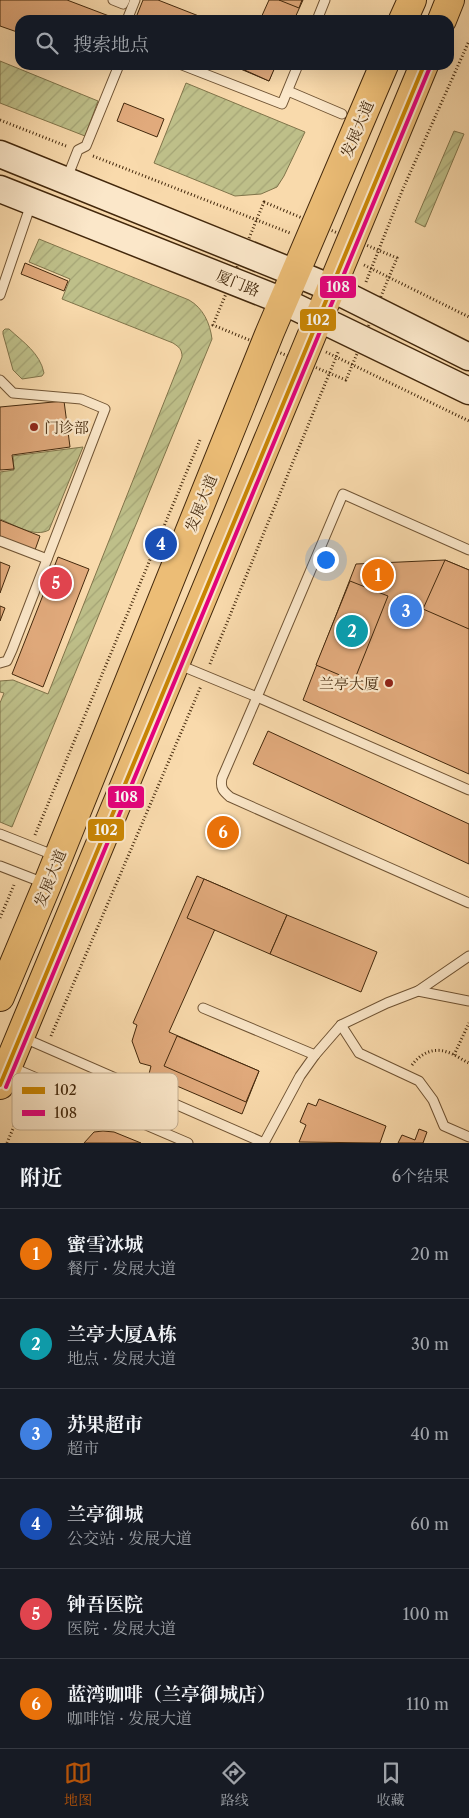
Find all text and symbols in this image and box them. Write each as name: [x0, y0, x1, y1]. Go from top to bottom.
search box: [15, 15, 454, 70]
icon: search: [33, 29, 61, 57]
text: 搜索地点: [73, 33, 149, 56]
street label: 发展大道: [337, 98, 377, 160]
street label: 厦门路: [214, 266, 262, 300]
line badge: 108: [319, 275, 357, 299]
text: 108: [326, 278, 350, 296]
line badge: 102: [299, 308, 337, 332]
text: 102: [306, 311, 330, 329]
place label: 门诊部: [44, 418, 89, 437]
marker: 门诊部: [28, 421, 40, 433]
street label: 发展大道: [181, 472, 221, 534]
pin: 4: [145, 525, 177, 563]
your location: [313, 547, 339, 573]
pin: 1: [362, 556, 394, 594]
pin: 5: [40, 564, 72, 602]
pin: 3: [390, 592, 422, 630]
pin: 2: [336, 612, 368, 650]
place label: 兰亭大厦: [319, 674, 379, 693]
marker: 兰亭大厦: [383, 677, 395, 689]
line badge: 108: [107, 785, 145, 809]
text: 108: [114, 788, 138, 806]
pin: 6: [207, 813, 239, 851]
line badge: 102: [87, 818, 125, 842]
text: 102: [94, 821, 118, 839]
street label: 发展大道: [30, 847, 70, 909]
legend: [12, 1073, 178, 1130]
text: 102: [54, 1081, 77, 1099]
text: 108: [54, 1104, 77, 1122]
text: 附近: [20, 1165, 62, 1190]
text: 6个结果: [392, 1166, 449, 1186]
text: 蜜雪冰城: [67, 1233, 143, 1256]
text: 1: [32, 1244, 40, 1264]
text: 20 m: [410, 1244, 449, 1264]
text: 餐厅 · 发展大道: [67, 1258, 176, 1278]
text: 兰亭大厦A栋: [67, 1323, 177, 1346]
text: 2: [31, 1334, 41, 1354]
text: 30 m: [411, 1334, 449, 1354]
text: 地点 · 发展大道: [67, 1348, 176, 1368]
text: 苏果超市: [67, 1413, 143, 1436]
text: 3: [31, 1424, 41, 1444]
text: 40 m: [410, 1424, 449, 1444]
text: 超市: [67, 1438, 99, 1458]
text: 兰亭御城: [67, 1503, 143, 1526]
text: 4: [31, 1514, 41, 1534]
text: 60 m: [410, 1514, 449, 1534]
text: 公交站 · 发展大道: [67, 1528, 192, 1548]
text: 钟吾医院: [67, 1593, 143, 1616]
text: 5: [32, 1604, 40, 1624]
text: 100 m: [403, 1604, 449, 1624]
text: 医院 · 发展大道: [67, 1618, 176, 1638]
text: 蓝湾咖啡（兰亭御城店）: [67, 1683, 276, 1706]
text: 6: [31, 1694, 41, 1714]
text: 110 m: [406, 1694, 449, 1714]
text: 咖啡馆 · 发展大道: [67, 1708, 192, 1728]
tab: 地图: [64, 1759, 92, 1809]
tab: 路线: [220, 1759, 248, 1809]
tab: 收藏: [377, 1759, 405, 1809]

